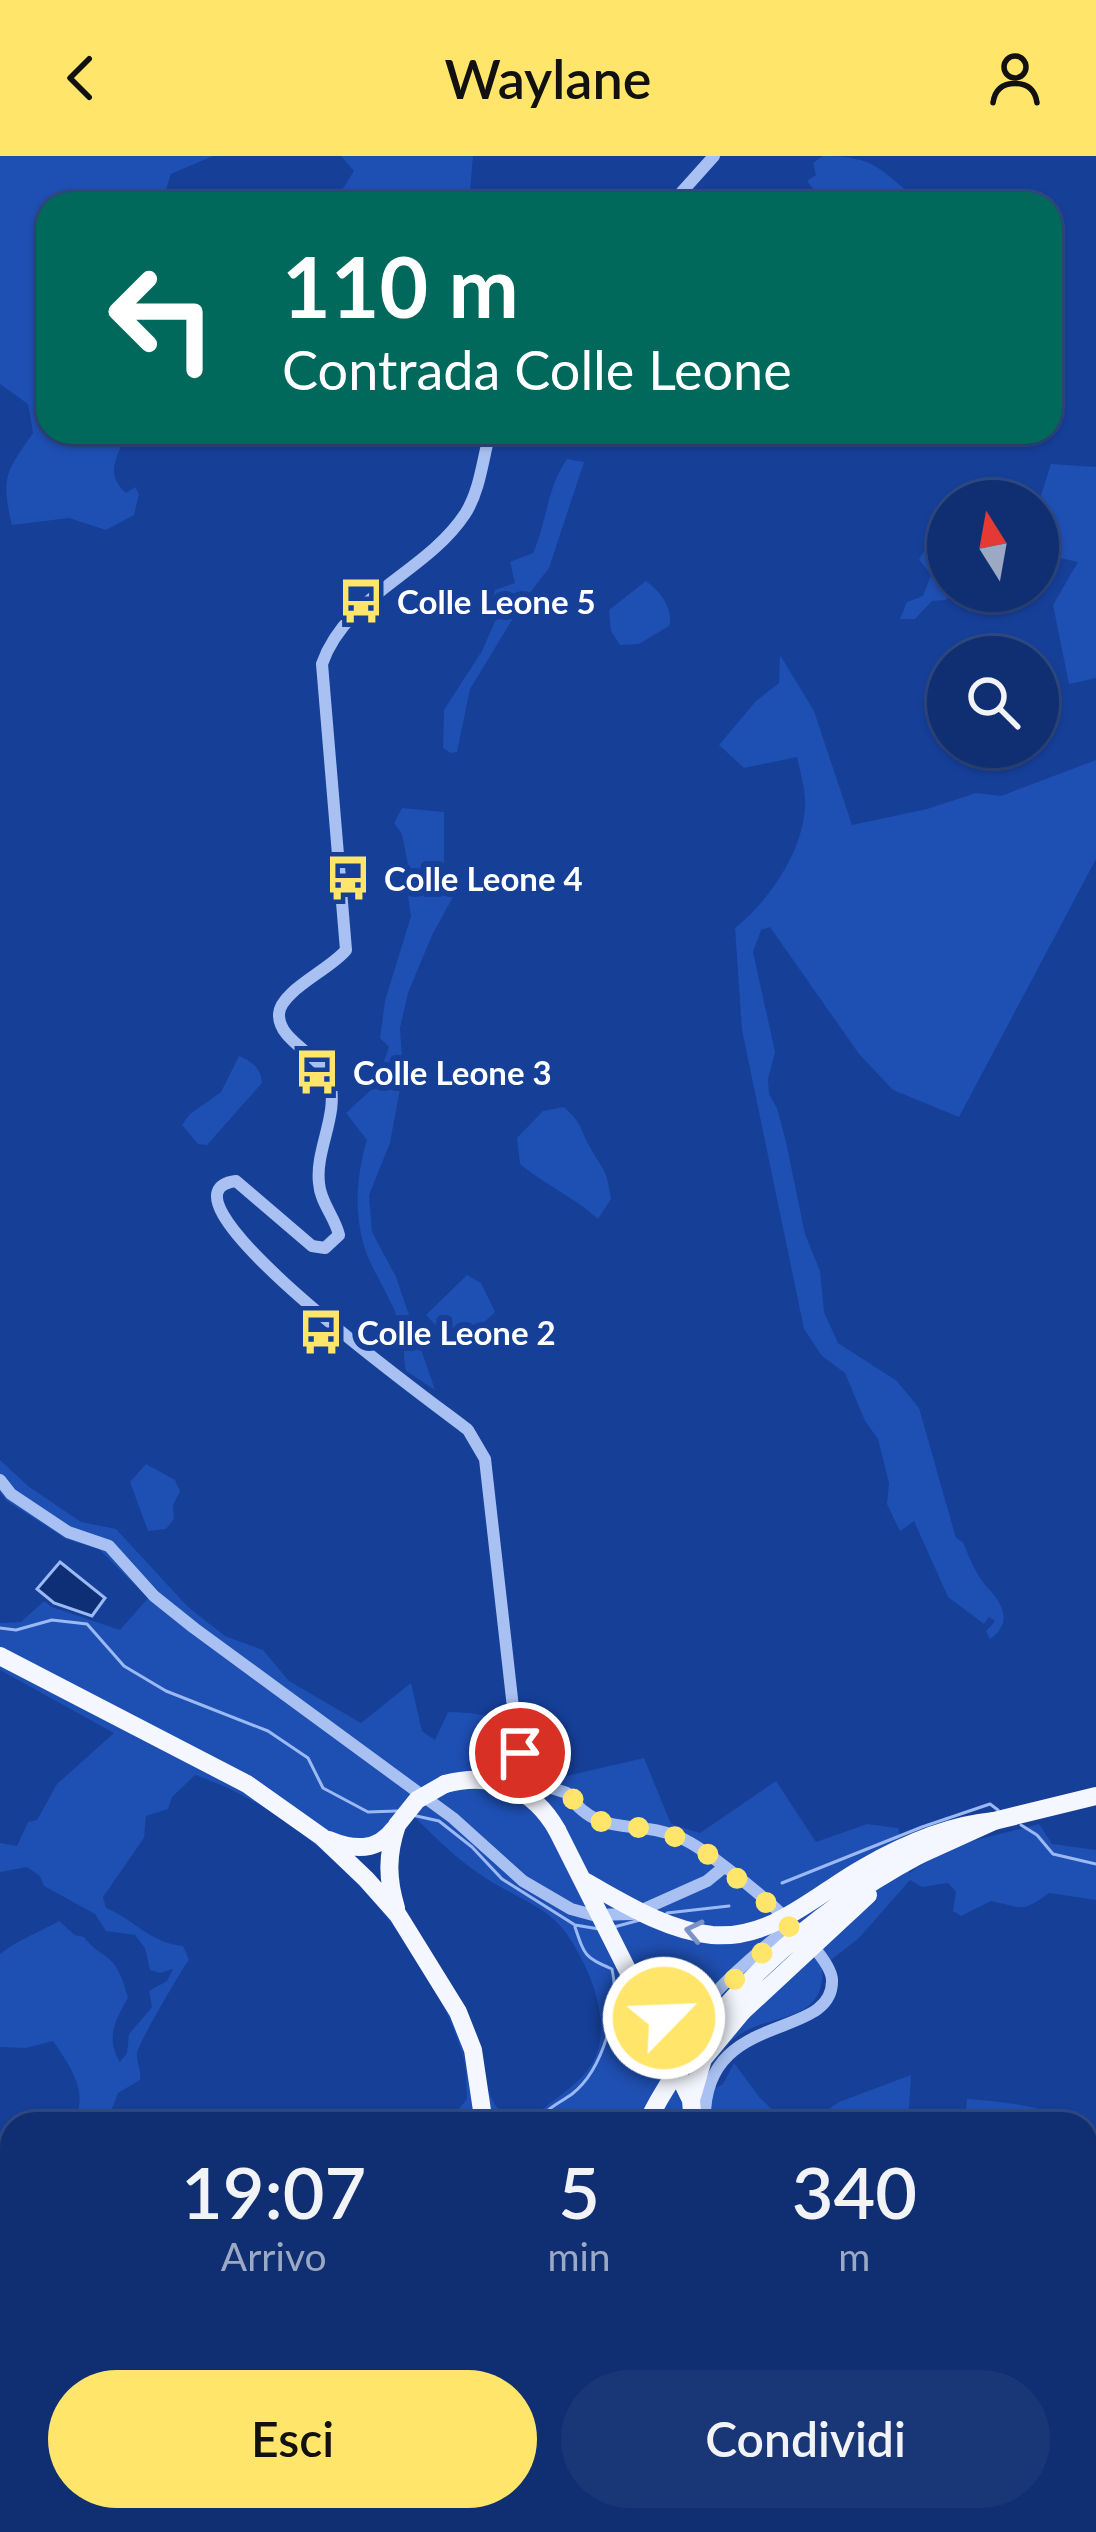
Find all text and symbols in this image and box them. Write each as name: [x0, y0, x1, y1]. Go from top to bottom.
icon: back: [48, 45, 114, 111]
icon: person: [982, 45, 1048, 111]
text: Waylane: [445, 46, 651, 111]
text: 110 m: [282, 235, 519, 336]
icon: left: [84, 240, 240, 396]
text: Contrada Colle Leone: [282, 337, 792, 402]
north arrow: [927, 480, 1059, 612]
map controls: [927, 480, 1059, 768]
bus stop icon: Colle Leone 5: [336, 576, 386, 626]
place label: Colle Leone 5: [397, 581, 596, 621]
button: search: [927, 636, 1059, 768]
bus stop icon: Colle Leone 4: [323, 853, 373, 903]
place label: Colle Leone 4: [384, 858, 583, 898]
bus stop icon: Colle Leone 3: [292, 1047, 342, 1097]
place label: Colle Leone 3: [353, 1052, 552, 1092]
bus stop icon: Colle Leone 2: [296, 1307, 346, 1357]
place label: Colle Leone 2: [357, 1312, 556, 1352]
pin: [469, 1702, 571, 1804]
icon: arrive: [487, 1720, 553, 1786]
one-way arrow: [685, 1919, 705, 1944]
position arrow: [601, 1955, 727, 2081]
text: 19:07: [181, 2148, 366, 2234]
text: 5: [558, 2148, 600, 2234]
text: 340: [792, 2148, 917, 2234]
text: Arrivo: [221, 2233, 327, 2279]
text: min: [547, 2233, 611, 2279]
text: m: [838, 2233, 870, 2279]
button: Esci: [48, 2370, 537, 2508]
button: Condividi: [561, 2370, 1050, 2508]

